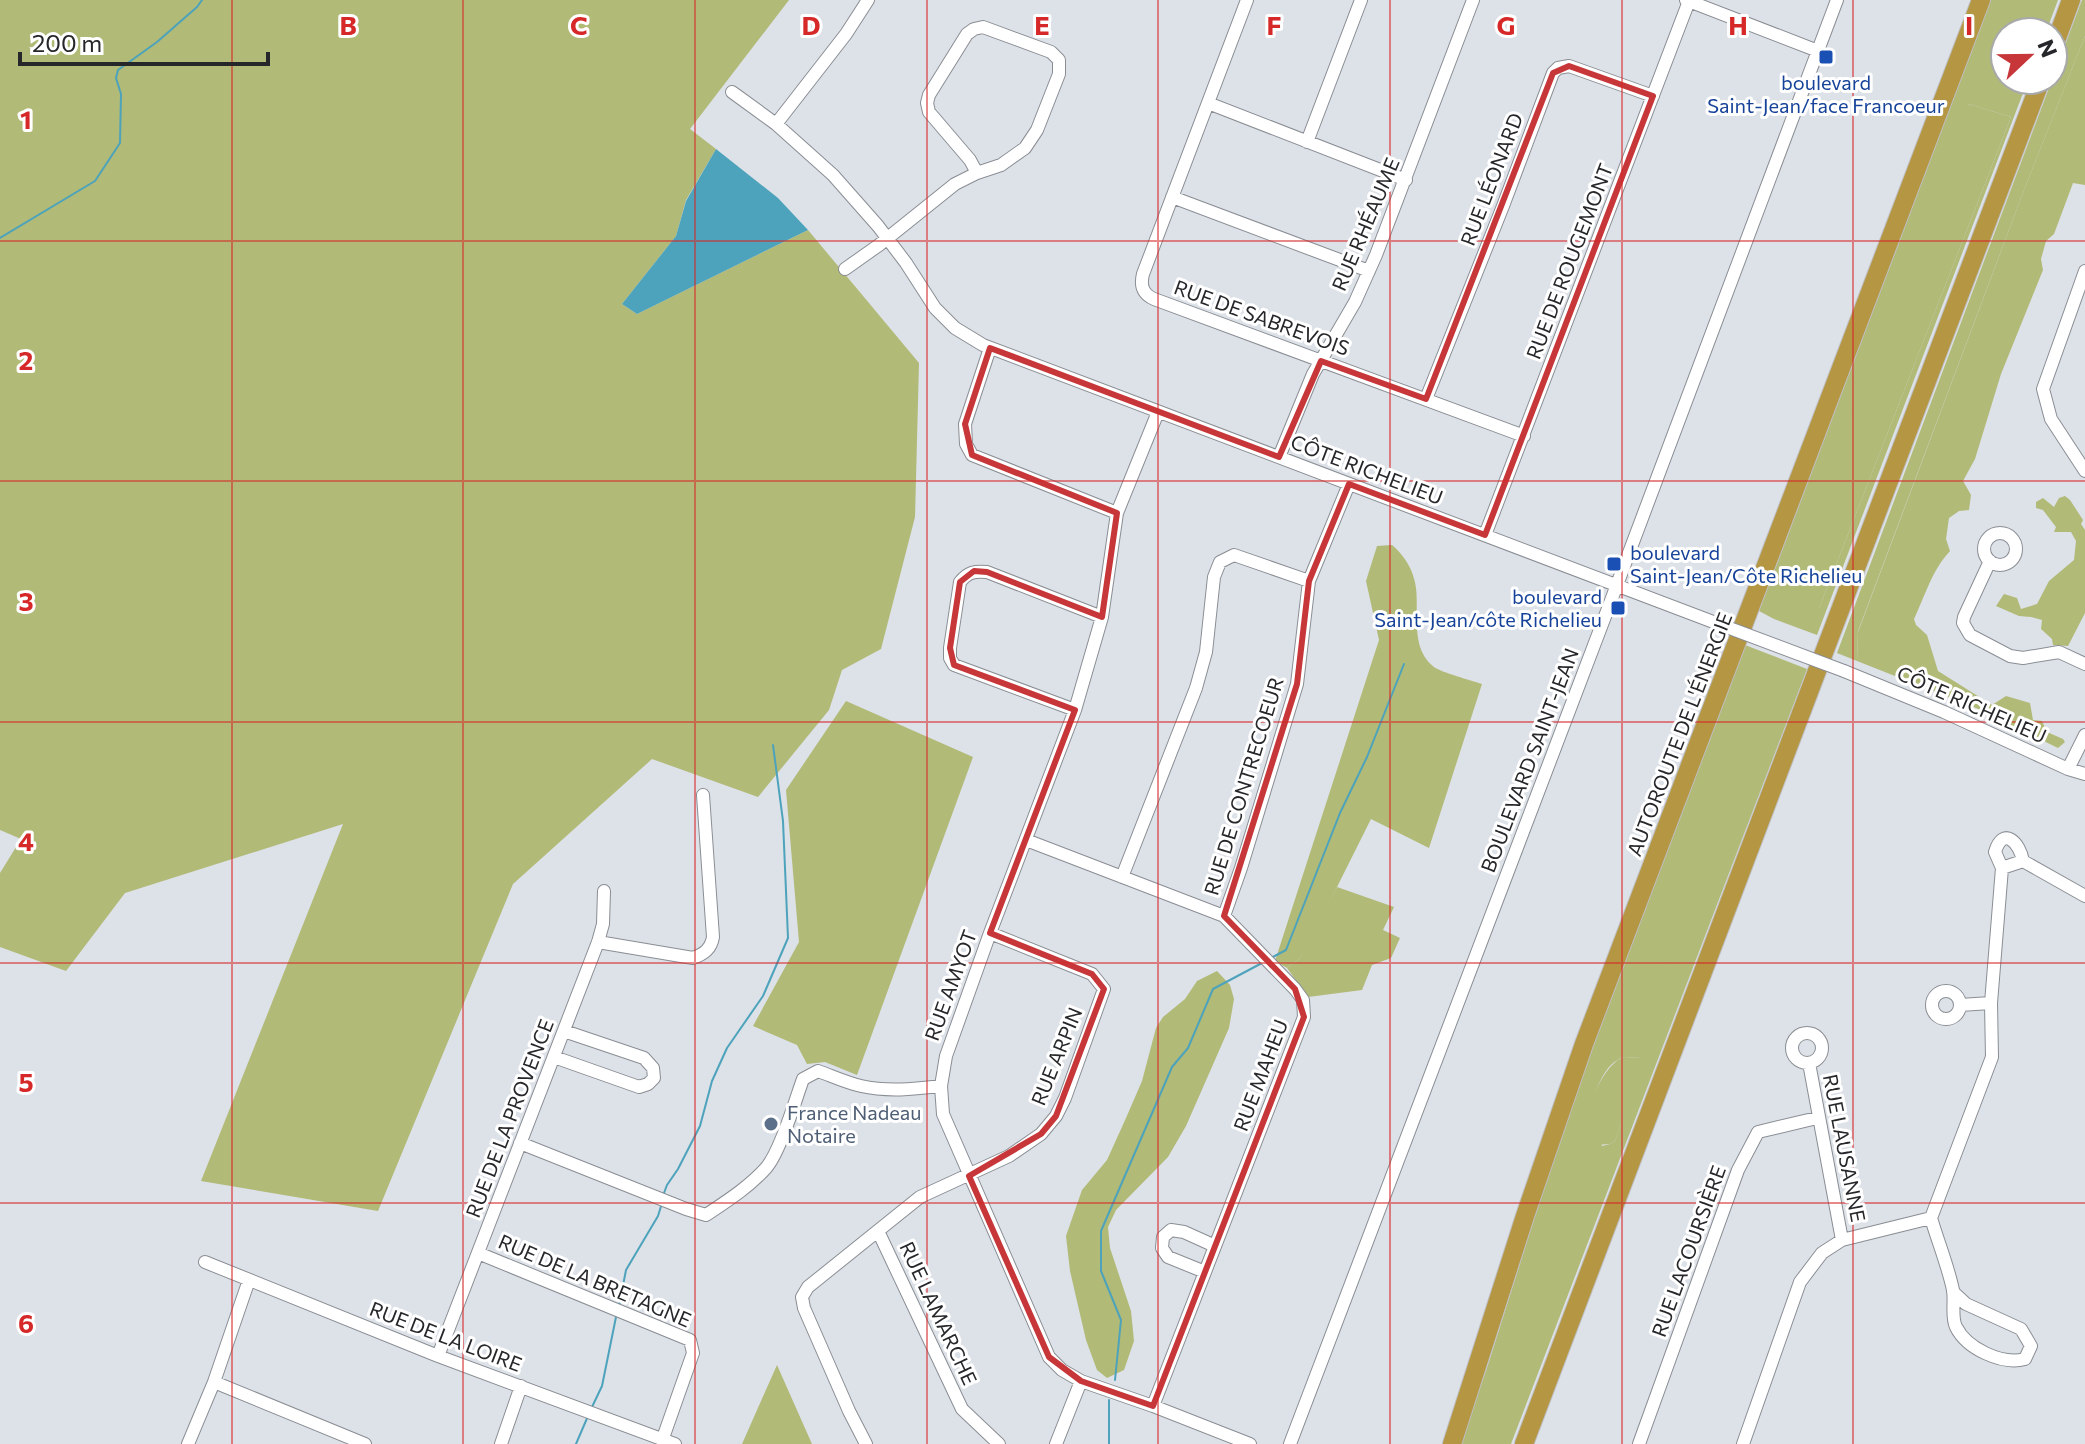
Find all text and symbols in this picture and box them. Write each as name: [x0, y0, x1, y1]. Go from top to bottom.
text: B: [339, 9, 357, 40]
text: C: [570, 9, 588, 40]
text: D: [801, 9, 821, 40]
text: E: [1034, 9, 1050, 40]
text: F: [1266, 9, 1282, 40]
text: G: [1497, 9, 1515, 40]
text: H: [1728, 9, 1748, 40]
text: I: [1965, 9, 1973, 40]
scale bar: [20, 16, 268, 66]
north arrow: [1989, 16, 2069, 96]
text: 200 m: [32, 28, 102, 57]
text: N: [2032, 36, 2064, 61]
marker: boulevard Saint-Jean/face Francoeur: [1817, 48, 1835, 66]
place label: boulevard Saint-Jean/face Francoeur: [1707, 70, 1945, 117]
text: 1: [20, 103, 32, 134]
street label: RUE LÉONARD: [1455, 109, 1527, 249]
street label: RUE RHÉAUME: [1326, 154, 1404, 294]
street label: RUE DE ROUGEMONT: [1521, 160, 1617, 362]
street label: RUE DE SABREVOIS: [1171, 274, 1353, 360]
text: 2: [19, 344, 33, 375]
street label: CÔTE RICHELIEU: [1288, 429, 1446, 509]
place label: boulevard Saint-Jean/Côte Richelieu: [1630, 540, 1862, 587]
marker: boulevard Saint-Jean/Côte Richelieu: [1605, 555, 1623, 573]
place label: boulevard Saint-Jean/côte Richelieu: [1374, 584, 1602, 631]
text: 3: [18, 585, 34, 616]
marker: boulevard Saint-Jean/côte Richelieu: [1609, 599, 1627, 617]
street label: AUTOROUTE DE L'ÉNERGIE: [1621, 609, 1737, 859]
street label: BOULEVARD SAINT-JEAN: [1475, 645, 1583, 875]
street label: CÔTE RICHELIEU: [1894, 660, 2050, 748]
street label: RUE DE CONTRECOEUR: [1198, 674, 1288, 898]
text: 4: [18, 825, 34, 856]
street label: RUE AMYOT: [919, 926, 981, 1044]
street label: RUE ARPIN: [1025, 1003, 1087, 1109]
street label: RUE DE LA PROVENCE: [460, 1015, 558, 1221]
street label: RUE MAHEU: [1228, 1016, 1292, 1134]
text: 5: [18, 1066, 34, 1097]
street label: RUE LAUSANNE: [1819, 1072, 1871, 1224]
place label: France Nadeau Notaire: [787, 1100, 921, 1147]
marker: France Nadeau Notaire: [762, 1115, 780, 1133]
street label: RUE LACOURSIÈRE: [1646, 1162, 1730, 1340]
street label: RUE DE LA BRETAGNE: [495, 1229, 695, 1331]
street label: RUE LAMARCHE: [895, 1238, 983, 1388]
street label: RUE DE LA LOIRE: [366, 1296, 526, 1376]
text: 6: [18, 1307, 34, 1338]

